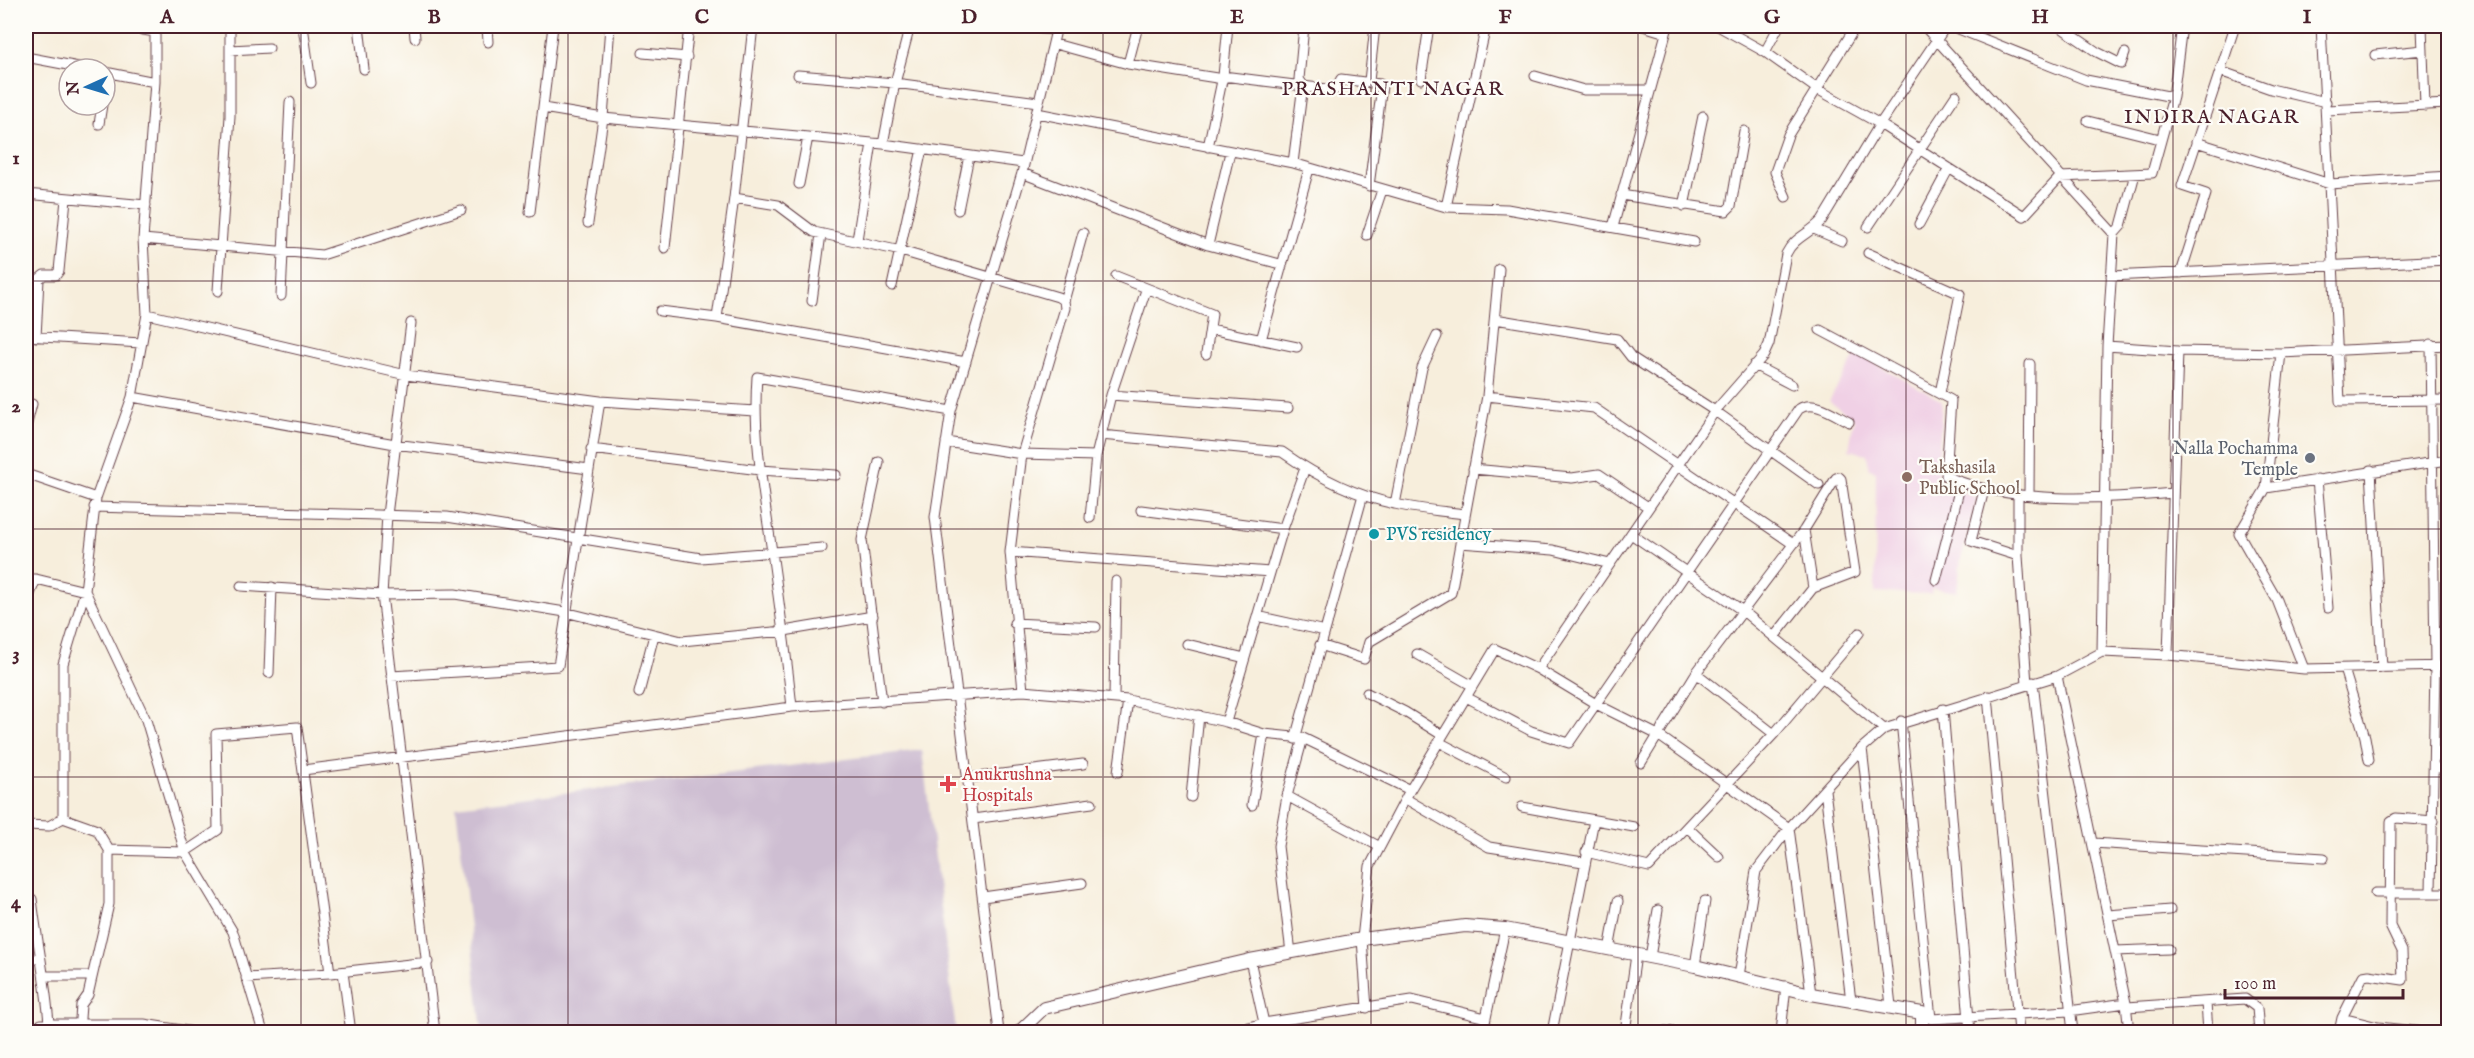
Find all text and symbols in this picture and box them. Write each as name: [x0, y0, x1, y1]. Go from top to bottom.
text: A: [159, 5, 175, 30]
text: B: [427, 5, 441, 30]
text: C: [695, 5, 709, 30]
text: D: [961, 5, 977, 30]
text: E: [1230, 5, 1244, 30]
text: F: [1499, 5, 1512, 30]
text: G: [1764, 5, 1781, 30]
text: H: [2031, 5, 2049, 30]
text: I: [2303, 5, 2312, 30]
north arrow: [57, 57, 117, 117]
district label: PRASHANTI NAGAR: [1281, 77, 1505, 102]
text: N: [64, 80, 85, 97]
district label: INDIRA NAGAR: [2124, 105, 2300, 130]
text: 1: [12, 146, 20, 171]
text: 2: [11, 394, 21, 419]
place label: Nalla Pochamma Temple: [2173, 438, 2298, 482]
marker: Nalla Pochamma Temple: [2303, 451, 2317, 465]
place label: Takshasila Public School: [1919, 457, 2020, 501]
marker: Takshasila Public School: [1900, 470, 1914, 484]
place label: PVS residency: [1386, 524, 1491, 547]
marker: PVS residency: [1367, 527, 1381, 541]
text: 3: [12, 642, 20, 667]
place label: Anukrushna Hospitals: [961, 764, 1052, 808]
marker: Anukrushna Hospitals: [939, 775, 957, 793]
text: 4: [11, 890, 22, 915]
scale bar: [2225, 962, 2404, 1000]
text: 100 m: [2234, 973, 2276, 996]

